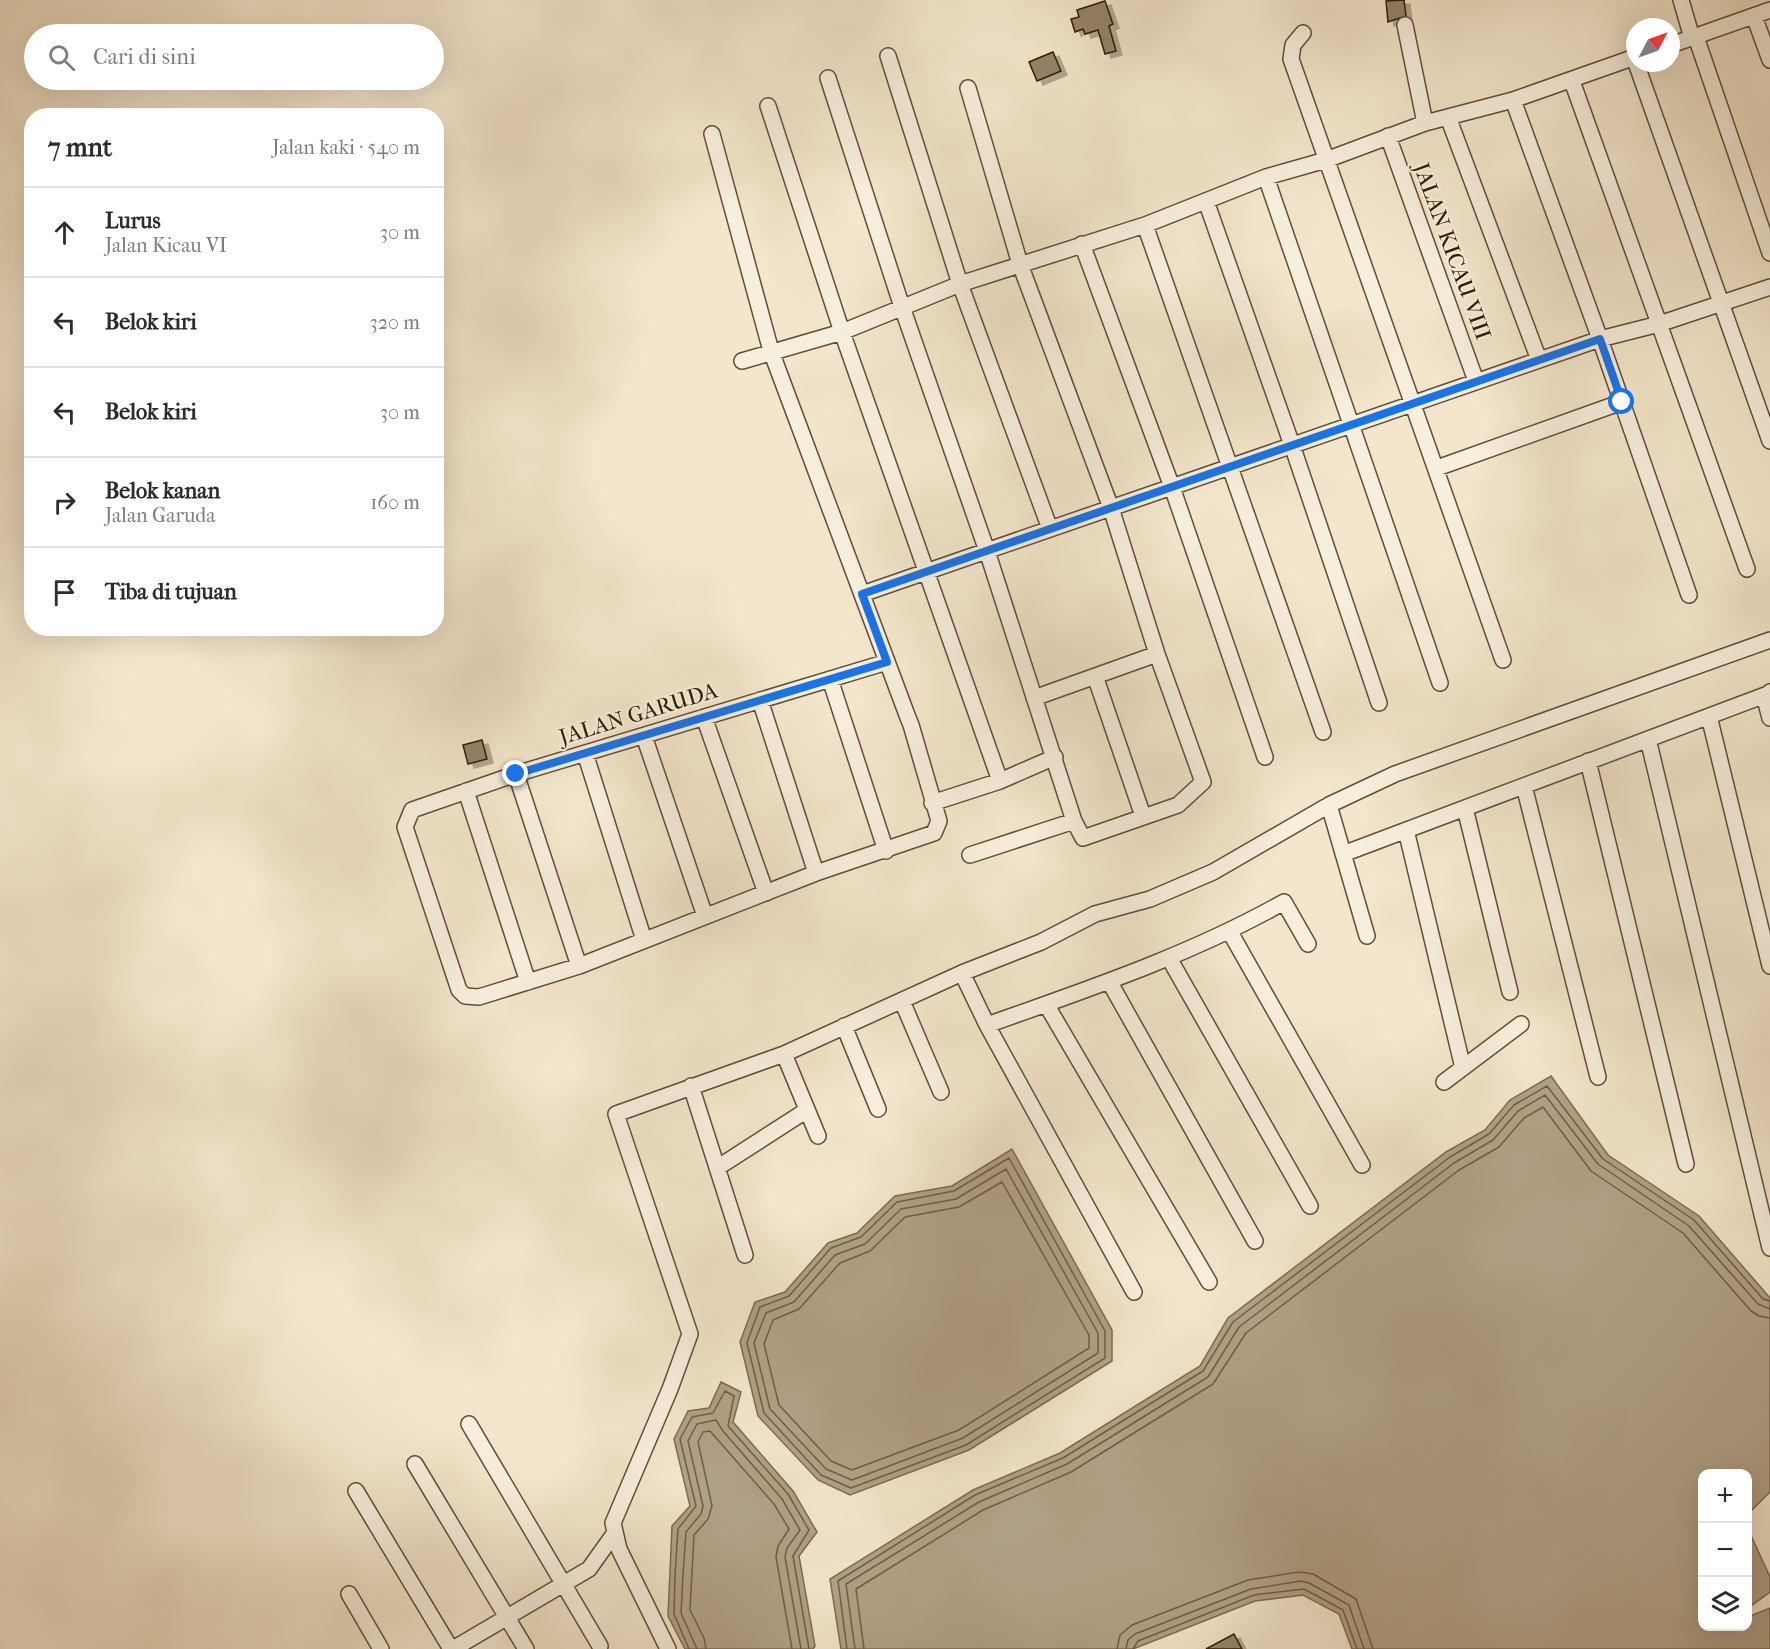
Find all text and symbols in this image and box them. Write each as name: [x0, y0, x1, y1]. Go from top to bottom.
north arrow: [1626, 18, 1680, 72]
search box: [24, 24, 444, 90]
icon: search: [45, 41, 78, 74]
text: Cari di sini: [93, 44, 196, 70]
text: 7 mnt: [48, 132, 112, 163]
text: Jalan kaki · 540 m: [272, 136, 420, 159]
street label: JALAN KICAU VIII: [1407, 157, 1496, 344]
text: Lurus: [105, 208, 161, 234]
icon: ahead: [48, 216, 81, 249]
text: 30 m: [380, 221, 420, 244]
text: Jalan Kicau VI: [105, 234, 227, 257]
icon: left: [48, 306, 81, 339]
text: Belok kiri: [105, 309, 197, 335]
text: 320 m: [370, 311, 420, 334]
route start: [1608, 388, 1634, 414]
icon: left: [48, 396, 81, 429]
text: Belok kiri: [105, 399, 197, 425]
text: 30 m: [380, 401, 420, 424]
text: Belok kanan: [105, 478, 220, 504]
icon: right: [48, 486, 81, 519]
text: 160 m: [370, 491, 420, 514]
text: Jalan Garuda: [105, 504, 215, 527]
icon: arrive: [48, 576, 81, 609]
text: Tiba di tujuan: [105, 579, 237, 605]
street label: JALAN GARUDA: [554, 677, 721, 751]
route end: [502, 760, 528, 786]
map controls: [1698, 1469, 1752, 1631]
button: +: [1698, 1469, 1752, 1523]
button: −: [1698, 1523, 1752, 1577]
button: layers: [1698, 1577, 1752, 1631]

